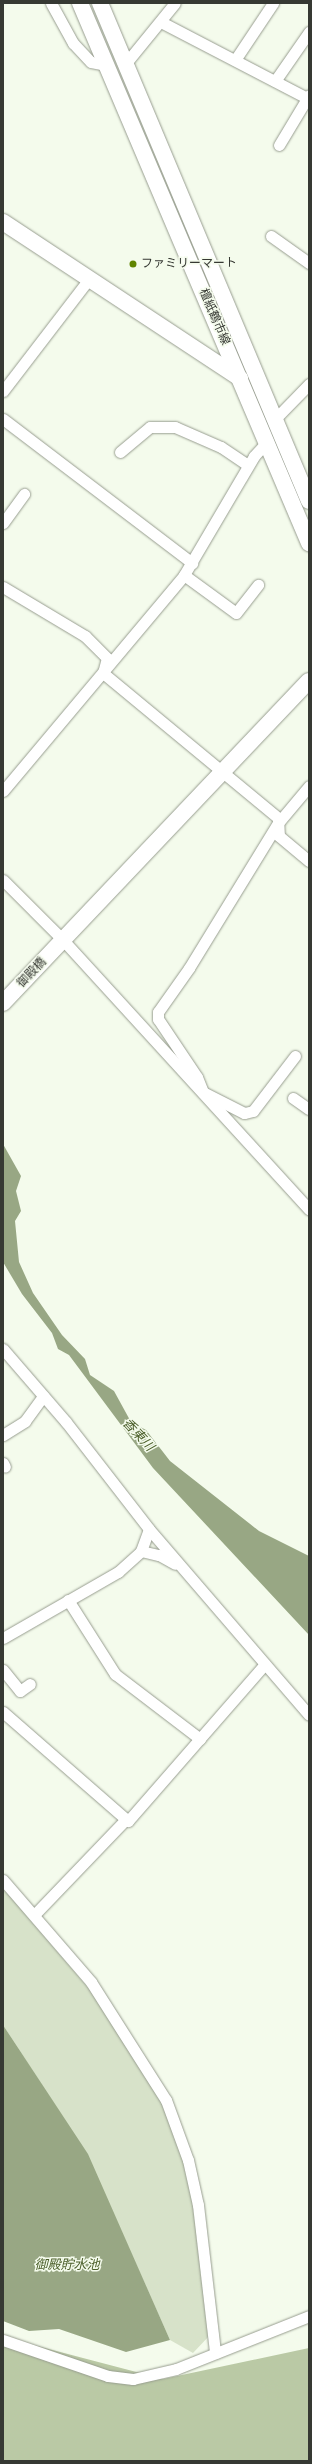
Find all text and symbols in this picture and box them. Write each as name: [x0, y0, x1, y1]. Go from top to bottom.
place label: ファミリーマート: [141, 257, 237, 271]
marker: ファミリーマート: [128, 259, 138, 269]
street label: 檀紙鶴市線: [196, 287, 232, 347]
street label: 御殿橋: [14, 955, 50, 991]
water label: 香東川: [119, 1415, 157, 1455]
water label: 御殿貯水池: [35, 2257, 99, 2273]

